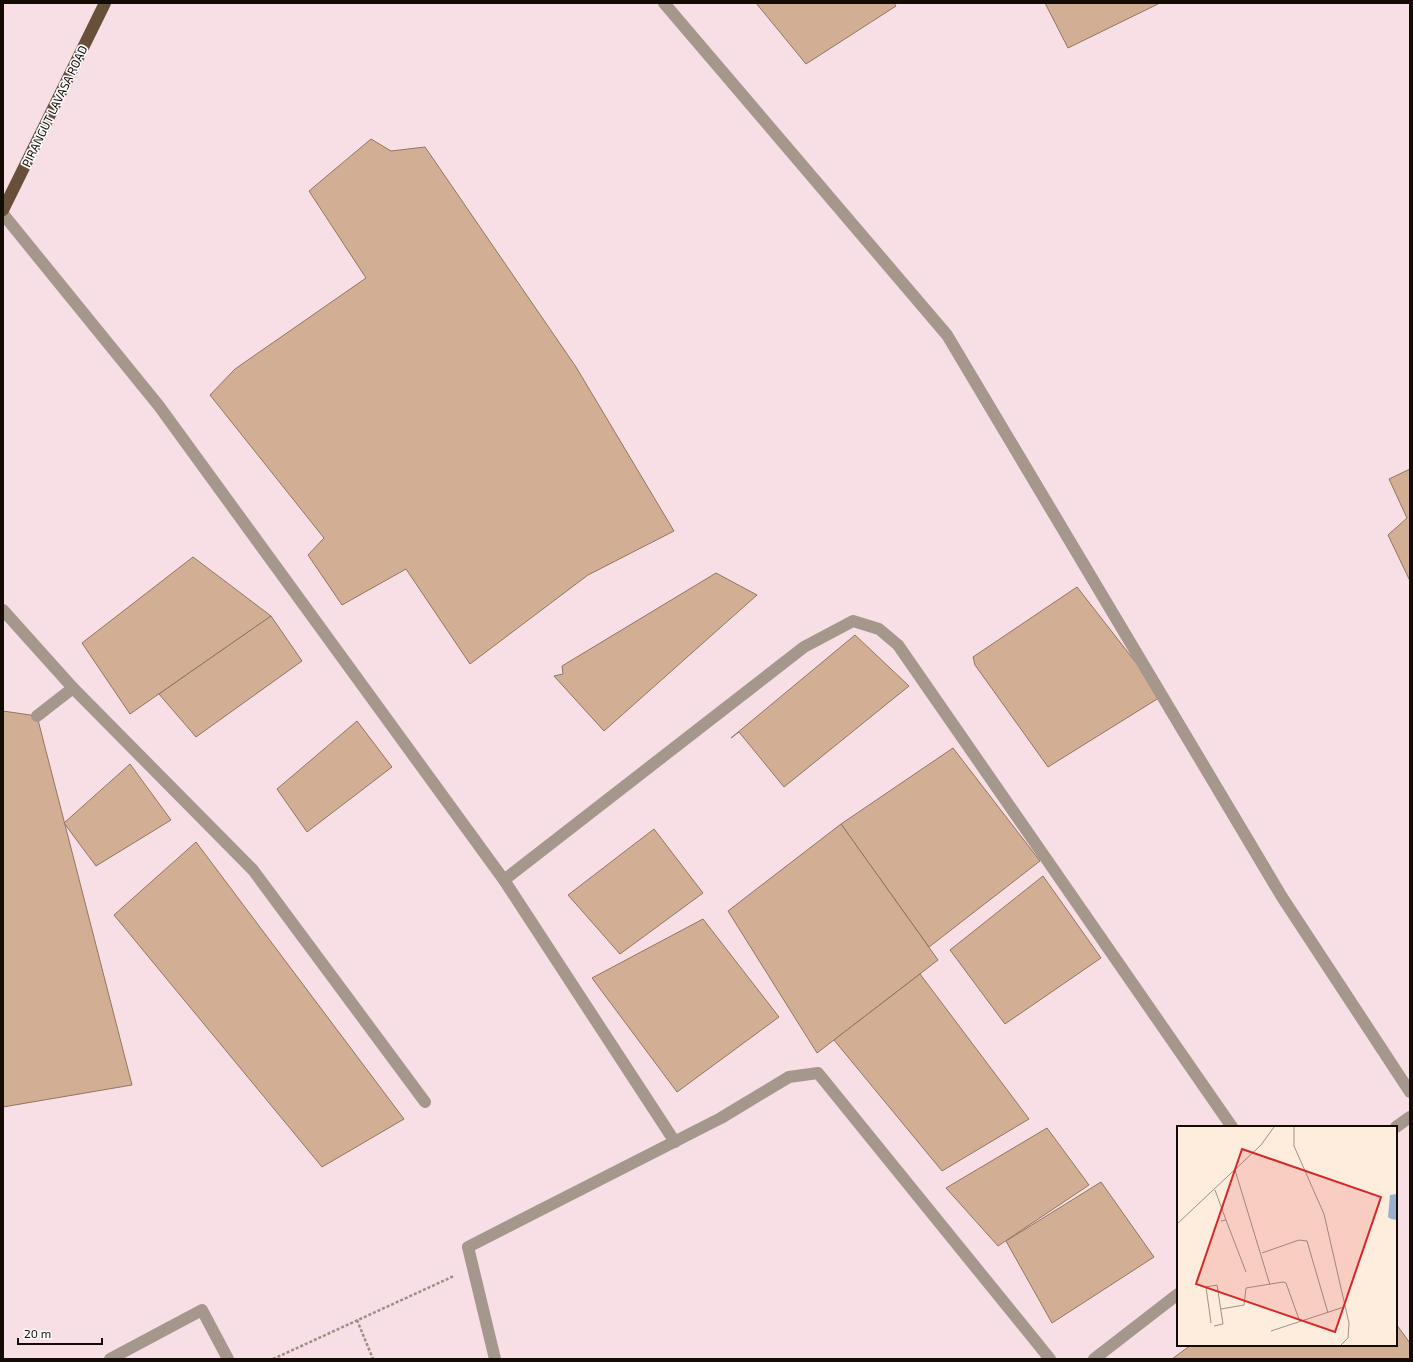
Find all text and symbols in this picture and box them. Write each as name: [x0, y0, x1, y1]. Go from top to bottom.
street label: PIRANGUT LAVASA ROAD: [18, 43, 90, 169]
inset map: [1177, 1126, 1397, 1346]
scale bar: [18, 1320, 102, 1346]
text: 20 m: [24, 1326, 51, 1340]

